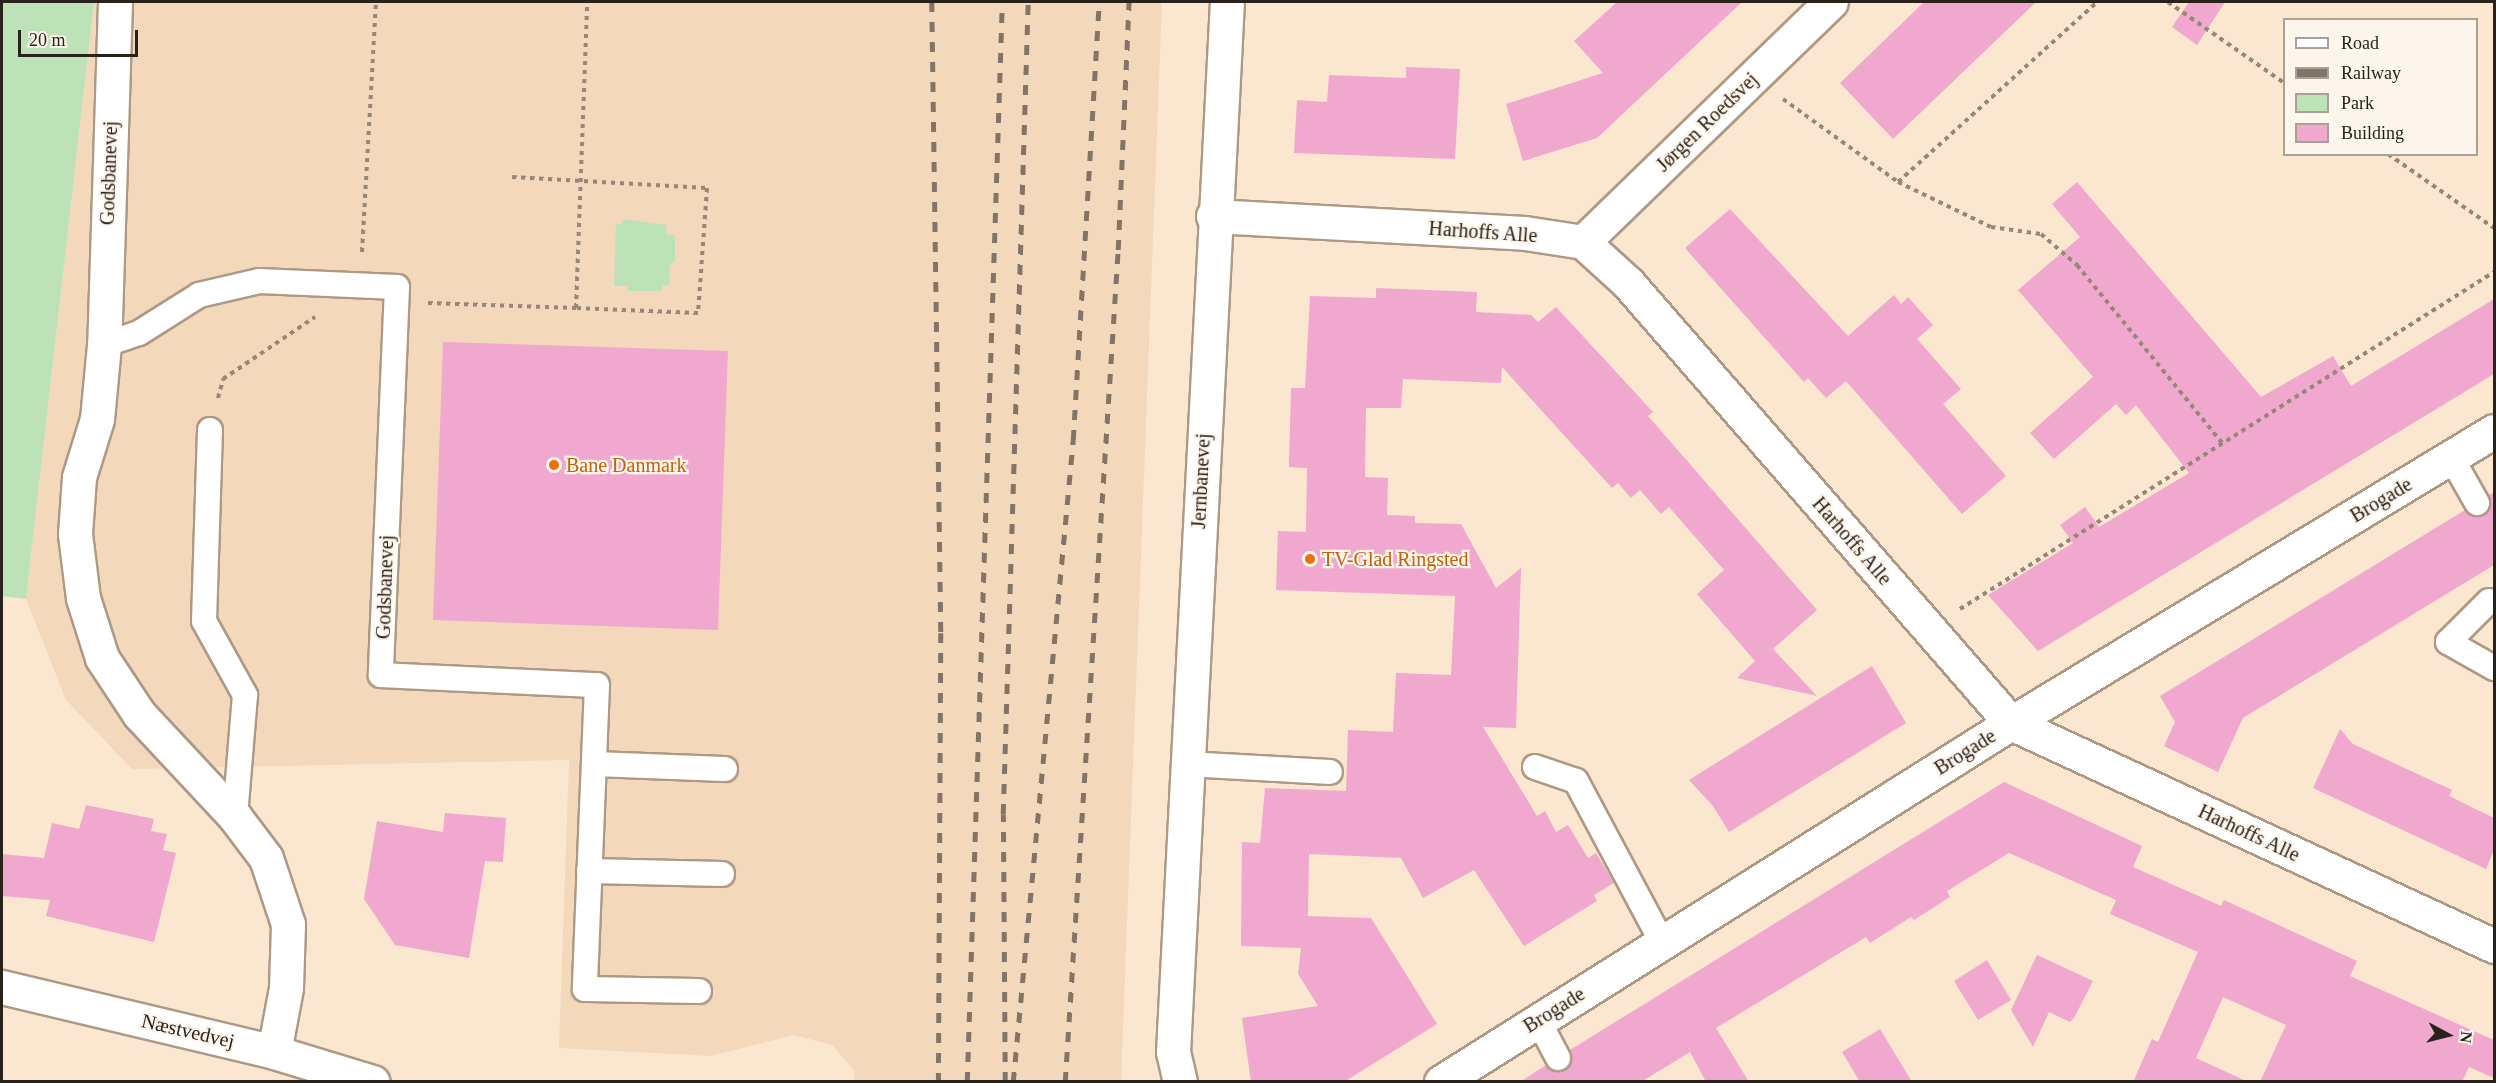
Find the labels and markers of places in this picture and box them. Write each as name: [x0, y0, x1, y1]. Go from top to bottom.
place label: Bane Danmark: [566, 453, 687, 477]
marker: Bane Danmark: [547, 458, 561, 472]
place label: TV-Glad Ringsted: [1322, 547, 1468, 571]
marker: TV-Glad Ringsted: [1303, 552, 1317, 566]

